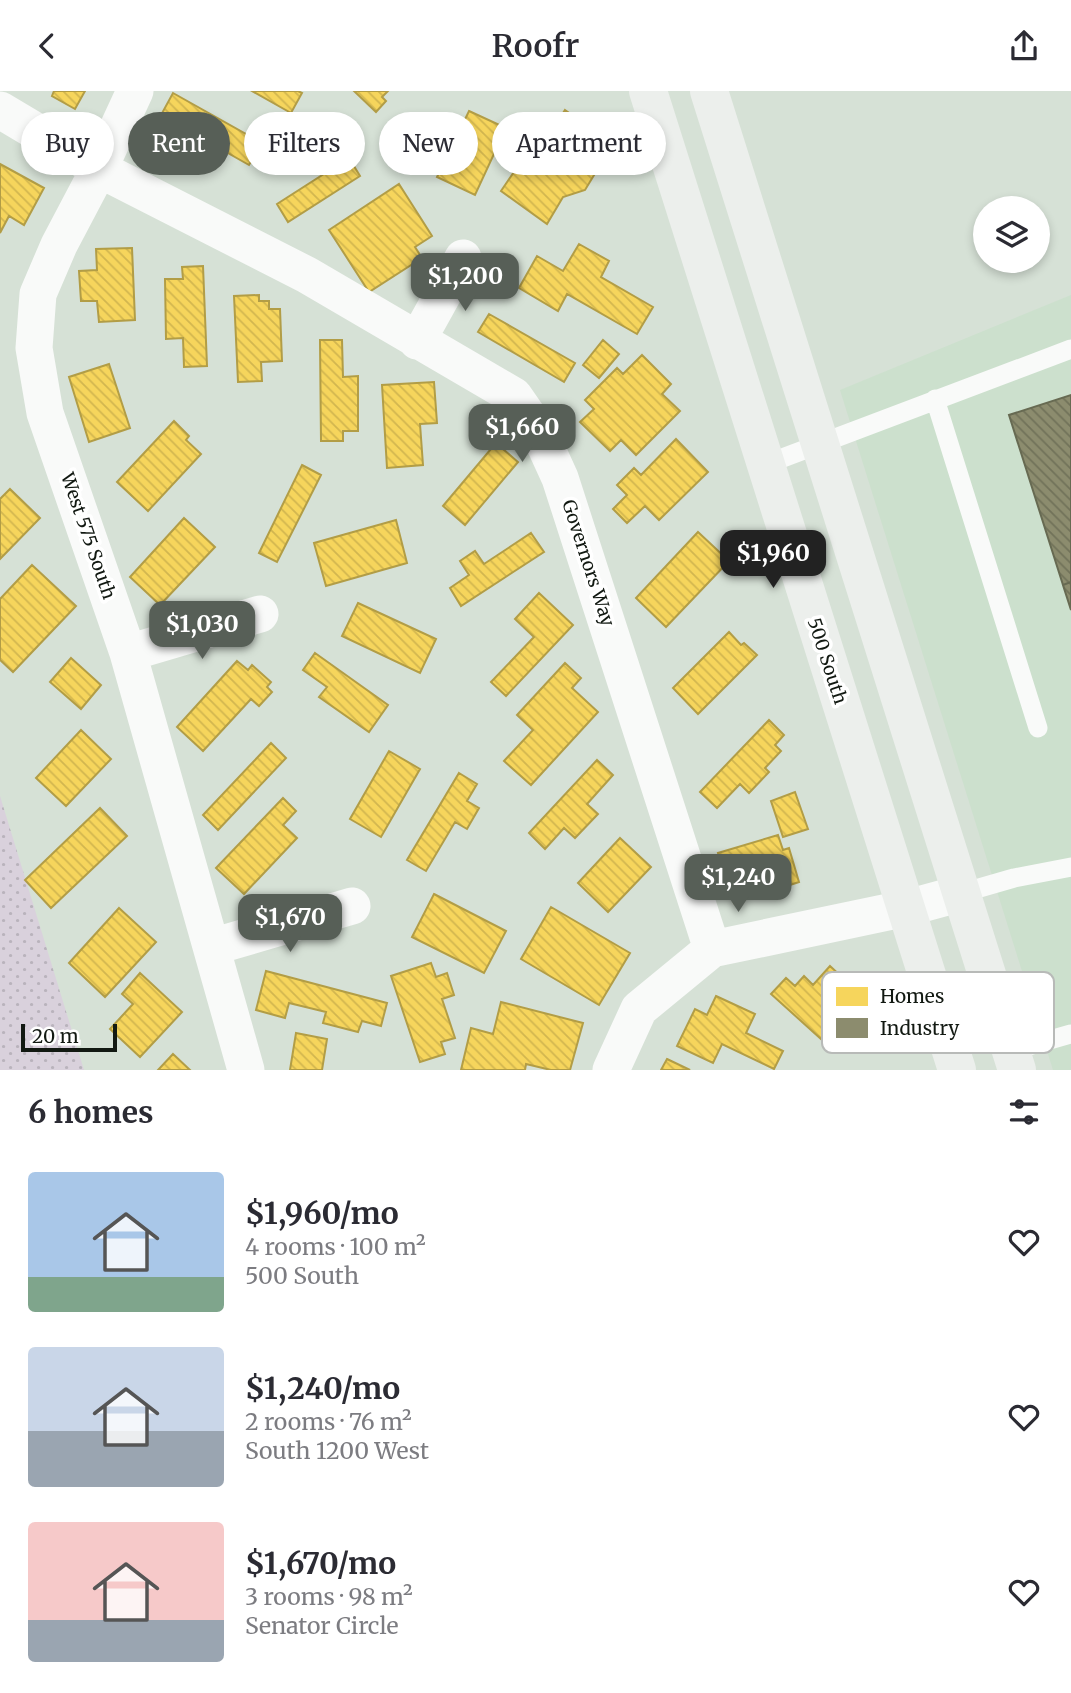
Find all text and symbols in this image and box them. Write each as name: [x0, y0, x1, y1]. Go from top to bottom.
text: Roofr: [492, 26, 579, 66]
icon: back: [28, 27, 66, 65]
icon: share: [1005, 27, 1043, 65]
chip: Buy: [21, 112, 114, 175]
chip: Rent: [128, 112, 230, 175]
chip: Filters: [244, 112, 365, 175]
chip: New: [379, 112, 478, 175]
chip: Apartment: [492, 112, 666, 175]
map controls: [973, 196, 1050, 273]
button: layers: [973, 196, 1050, 273]
pin: $1,200: [408, 253, 522, 313]
text: $1,200: [427, 261, 503, 290]
pin: $1,660: [465, 405, 579, 464]
text: $1,660: [485, 412, 559, 441]
street label: West 575 South: [56, 469, 121, 602]
street label: Governors Way: [557, 497, 620, 630]
pin: $1,960: [716, 531, 830, 590]
text: $1,960: [736, 538, 810, 567]
pin: $1,030: [145, 601, 259, 661]
text: $1,030: [165, 609, 239, 638]
street label: 500 South: [803, 615, 852, 707]
pin: $1,240: [681, 855, 795, 914]
text: $1,240: [700, 862, 776, 891]
pin: $1,670: [233, 895, 347, 954]
text: $1,670: [254, 902, 326, 931]
legend: [822, 972, 1054, 1053]
text: Homes: [880, 984, 944, 1008]
text: Industry: [880, 1016, 959, 1040]
scale bar: [21, 1021, 117, 1053]
text: 20 m: [32, 1024, 79, 1048]
text: 6 homes: [28, 1093, 153, 1131]
icon: filters: [1005, 1093, 1043, 1131]
text: $1,960/mo: [245, 1194, 399, 1232]
icon: home: [84, 1200, 168, 1284]
icon: heart: [1005, 1223, 1043, 1261]
text: 4 rooms · 100 m²: [245, 1232, 426, 1261]
text: 500 South: [245, 1261, 359, 1290]
text: $1,240/mo: [245, 1369, 400, 1407]
icon: home: [84, 1375, 168, 1459]
icon: heart: [1005, 1398, 1043, 1436]
text: 2 rooms · 76 m²: [245, 1407, 412, 1436]
text: South 1200 West: [245, 1436, 429, 1465]
text: $1,670/mo: [245, 1544, 396, 1582]
icon: home: [84, 1550, 168, 1634]
icon: heart: [1005, 1573, 1043, 1611]
text: 3 rooms · 98 m²: [245, 1582, 413, 1611]
text: Senator Circle: [245, 1611, 399, 1640]

